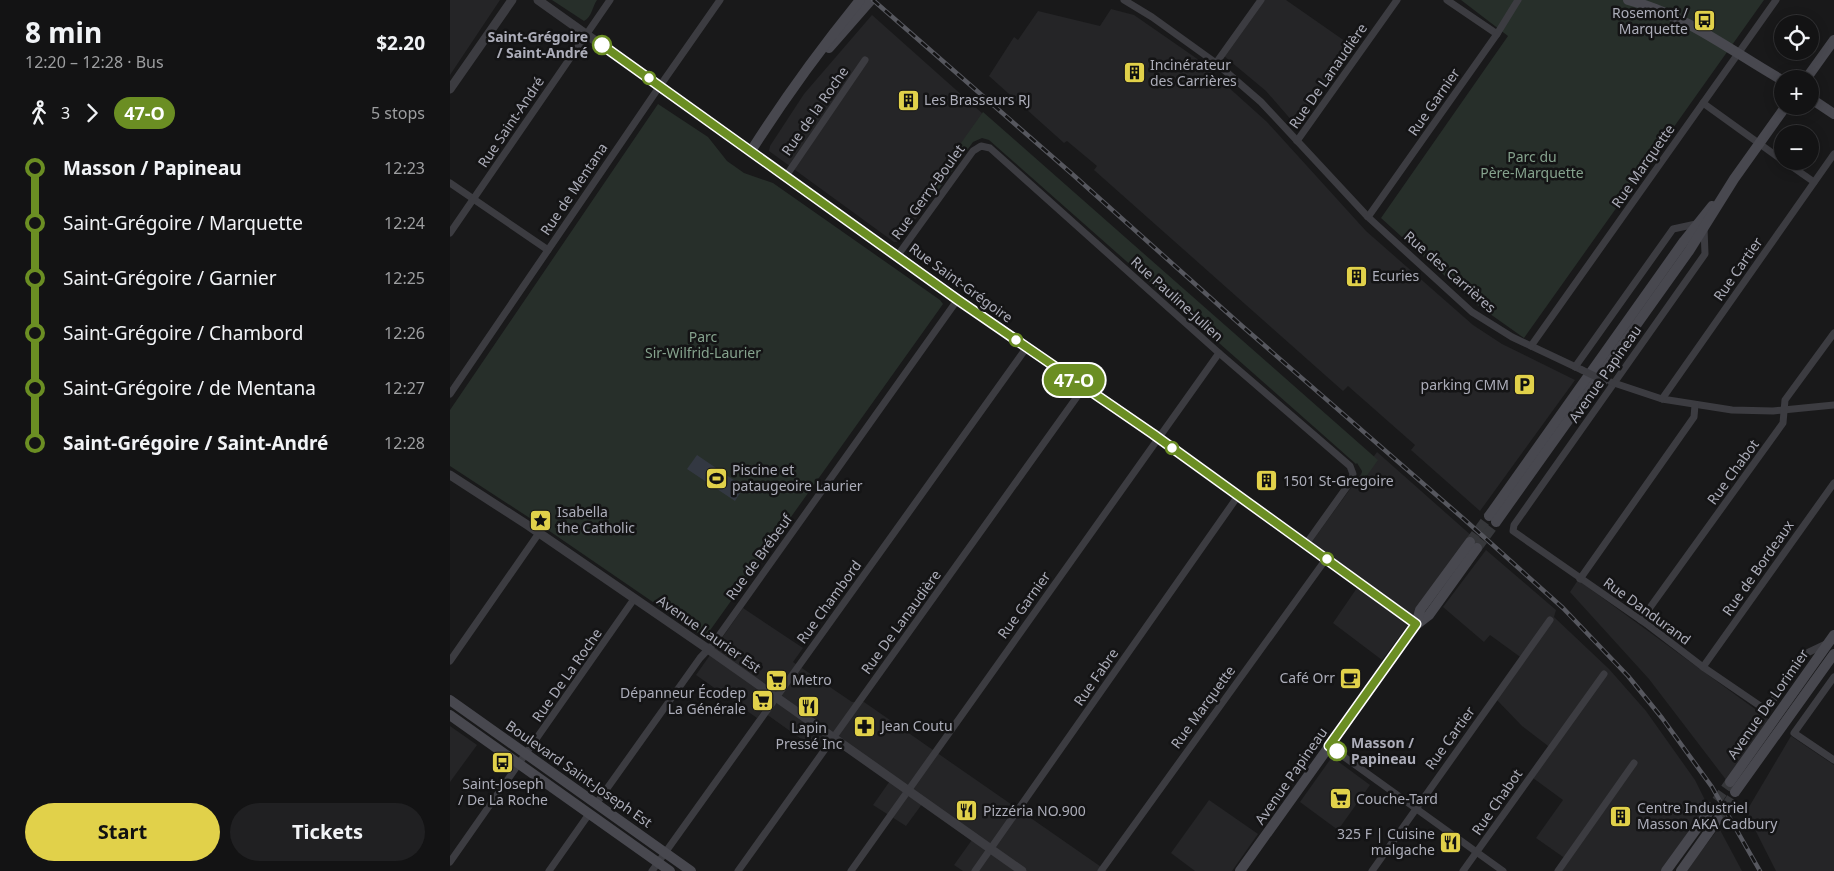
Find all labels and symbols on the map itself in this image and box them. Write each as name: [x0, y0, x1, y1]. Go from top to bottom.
place label: Rosemont / Marquette: [1612, 3, 1689, 38]
bus stop icon: Rosemont / Marquette: [1692, 9, 1716, 33]
street label: Rue De Lanaudière: [1284, 19, 1371, 132]
place label: Saint-Grégoire / Saint-André: [487, 27, 588, 62]
marker: Saint-Grégoire / Saint-André: [592, 35, 612, 55]
place label: Incinérateur des Carrières: [1150, 55, 1237, 90]
building icon: Incinérateur des Carrières: [1122, 61, 1146, 85]
street label: Rue de la Roche: [777, 62, 852, 159]
street label: Rue Garnier: [1403, 64, 1464, 139]
unlabelled marker: [642, 71, 656, 85]
street label: Rue Saint-André: [473, 72, 548, 171]
building icon: Les Brasseurs RJ: [896, 88, 920, 112]
place label: Les Brasseurs RJ: [924, 90, 1031, 109]
street label: Rue Marquette: [1607, 120, 1679, 211]
street label: Rue de Mentana: [536, 139, 612, 239]
street label: Rue Gerry-Boulet: [887, 140, 968, 243]
park label: Parc du Père-Marquette: [1480, 147, 1584, 182]
street label: Rue des Carrières: [1400, 227, 1500, 317]
street label: Rue Cartier: [1709, 233, 1767, 304]
street label: Rue Saint-Grégoire: [906, 238, 1017, 327]
street label: Rue Pauline-Julien: [1127, 252, 1228, 345]
building icon: Ecuries: [1344, 264, 1368, 288]
place label: Ecuries: [1372, 266, 1419, 285]
street label: Avenue Papineau: [1564, 321, 1645, 426]
park label: Parc Sir-Wilfrid-Laurier: [645, 327, 761, 362]
unlabelled marker: [1009, 333, 1023, 347]
line badge: 47-O: [1039, 364, 1109, 396]
parking icon: parking CMM: [1513, 373, 1537, 397]
place label: parking CMM: [1421, 375, 1509, 394]
street label: Rue Chabot: [1702, 435, 1763, 508]
unlabelled marker: [1165, 441, 1179, 455]
place label: Piscine et pataugeoire Laurier: [732, 460, 863, 495]
sports icon: Piscine et pataugeoire Laurier: [704, 466, 728, 490]
building icon: 1501 St-Gregoire: [1255, 469, 1279, 493]
place label: 1501 St-Gregoire: [1283, 471, 1394, 490]
place label: Isabella the Catholic: [557, 502, 635, 537]
place icon: Isabella the Catholic: [529, 508, 553, 532]
street label: Rue de Brébeuf: [721, 509, 797, 603]
street label: Rue de Bordeaux: [1718, 516, 1798, 619]
unlabelled marker: [1320, 552, 1334, 566]
street label: Rue Chambord: [792, 556, 865, 647]
street label: Rue De Lanaudière: [856, 566, 945, 678]
street label: Rue Garnier: [993, 567, 1055, 642]
street label: Rue Dandurand: [1600, 572, 1695, 649]
street label: Avenue Laurier Est: [653, 591, 765, 677]
street label: Rue De La Roche: [527, 624, 606, 725]
street label: Rue Fabre: [1069, 644, 1122, 709]
street label: Avenue De Lorimier: [1722, 645, 1813, 762]
street label: Rue Marquette: [1166, 661, 1239, 752]
cafe icon: Café Orr: [1339, 666, 1363, 690]
supermarket icon: Metro: [764, 668, 788, 692]
place label: Café Orr: [1279, 668, 1335, 687]
place label: Metro: [792, 670, 832, 689]
place label: Dépanneur Écodep La Générale: [620, 683, 746, 718]
supermarket icon: Dépanneur Écodep La Générale: [750, 689, 774, 713]
restaurant icon: Lapin Pressé Inc: [797, 694, 821, 718]
street label: Rue Cartier: [1420, 702, 1479, 773]
pharmacy icon: Jean Coutu: [853, 714, 877, 738]
street label: Boulevard Saint-Joseph Est: [502, 716, 656, 832]
place label: Jean Coutu: [879, 716, 953, 735]
place label: Lapin Pressé Inc: [776, 718, 843, 753]
street label: Avenue Papineau: [1250, 723, 1331, 828]
place label: Masson / Papineau: [1351, 733, 1416, 768]
marker: Masson / Papineau: [1327, 741, 1347, 761]
bus stop icon: Saint-Joseph / De La Roche: [491, 750, 515, 774]
street label: Rue Chabot: [1467, 765, 1526, 838]
place label: Saint-Joseph / De La Roche: [458, 774, 548, 809]
supermarket icon: Couche-Tard: [1328, 787, 1352, 811]
place label: Couche-Tard: [1356, 789, 1438, 808]
place label: Centre Industriel Masson AKA Cadbury: [1637, 798, 1778, 833]
restaurant icon: Pizzéria NO.900: [955, 799, 979, 823]
place label: Pizzéria NO.900: [983, 801, 1086, 820]
building icon: Centre Industriel Masson AKA Cadbury: [1609, 804, 1633, 828]
place label: 325 F | Cuisine malgache: [1337, 824, 1435, 859]
restaurant icon: 325 F | Cuisine malgache: [1439, 830, 1463, 854]

